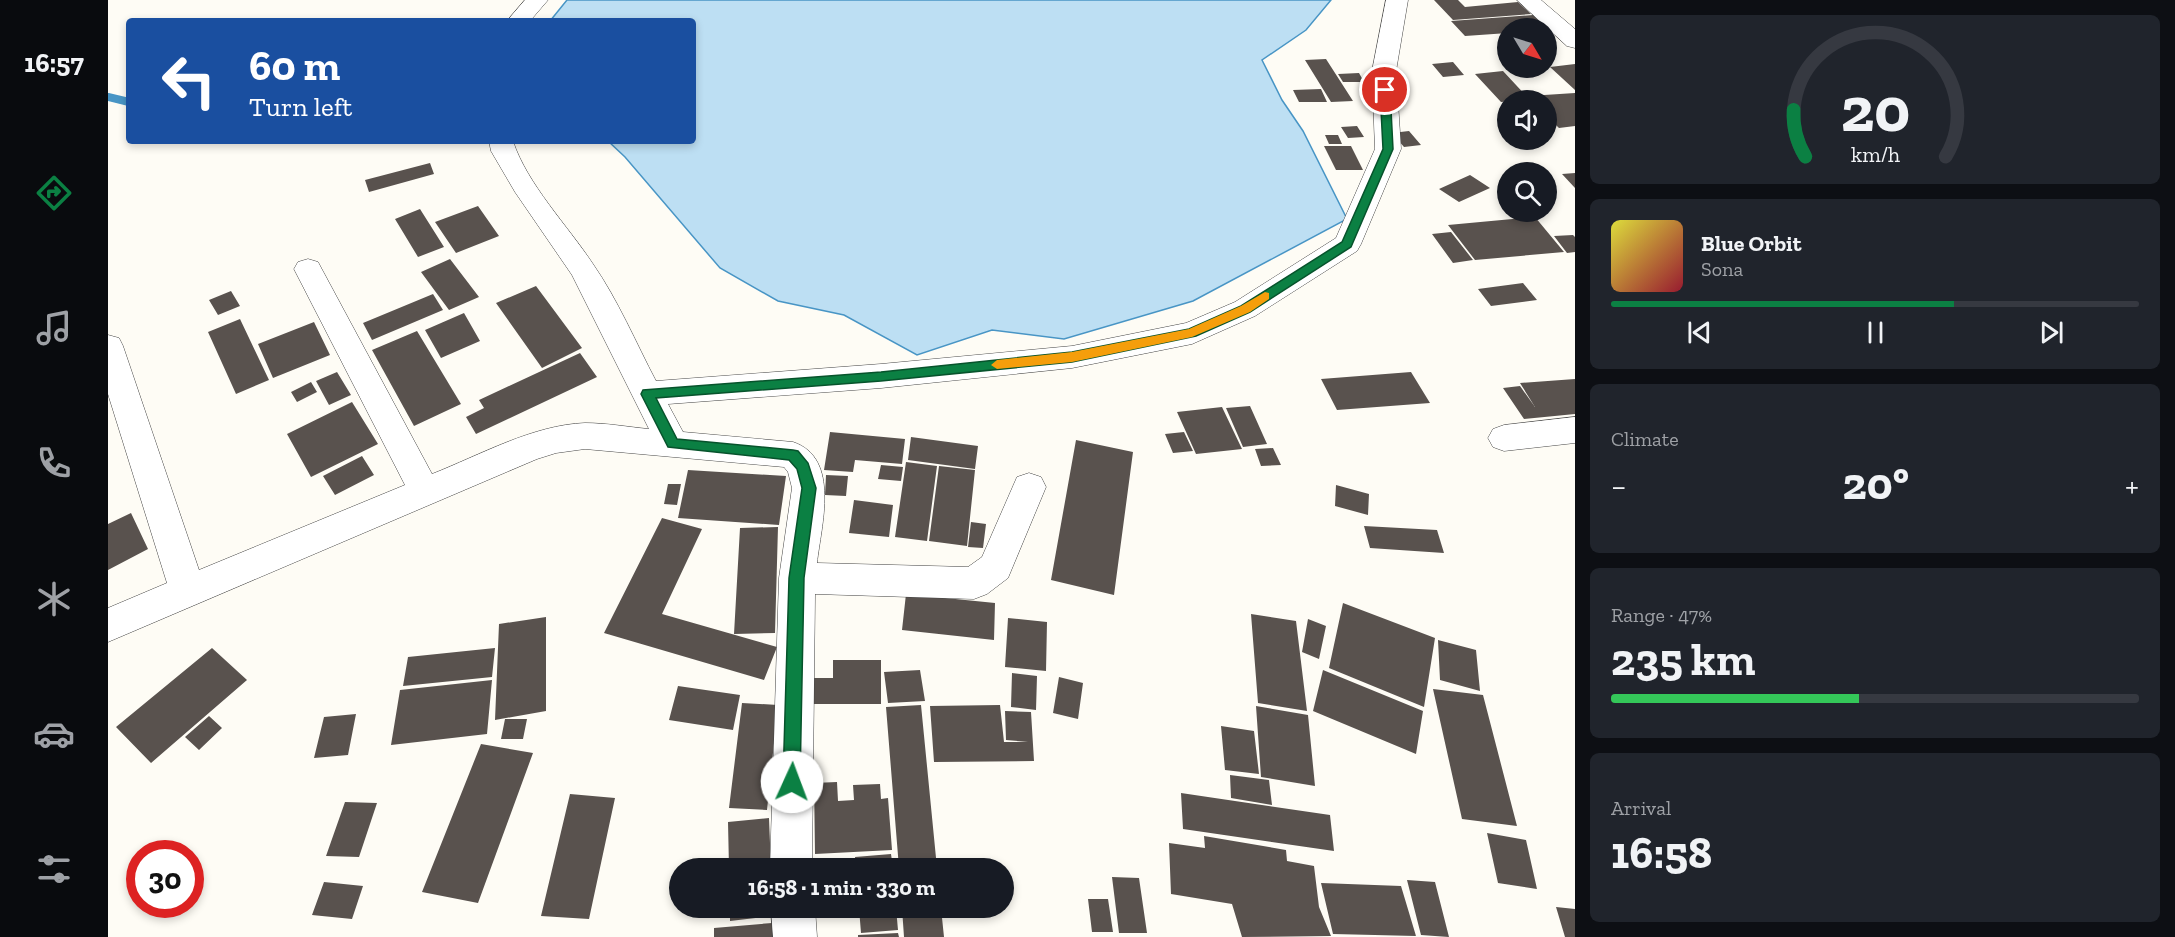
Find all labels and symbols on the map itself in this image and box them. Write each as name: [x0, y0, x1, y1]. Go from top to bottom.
north arrow: [1497, 18, 1557, 78]
pin: [1359, 64, 1410, 115]
position arrow: [760, 750, 824, 814]
speed limit sign: 30: [126, 840, 204, 918]

